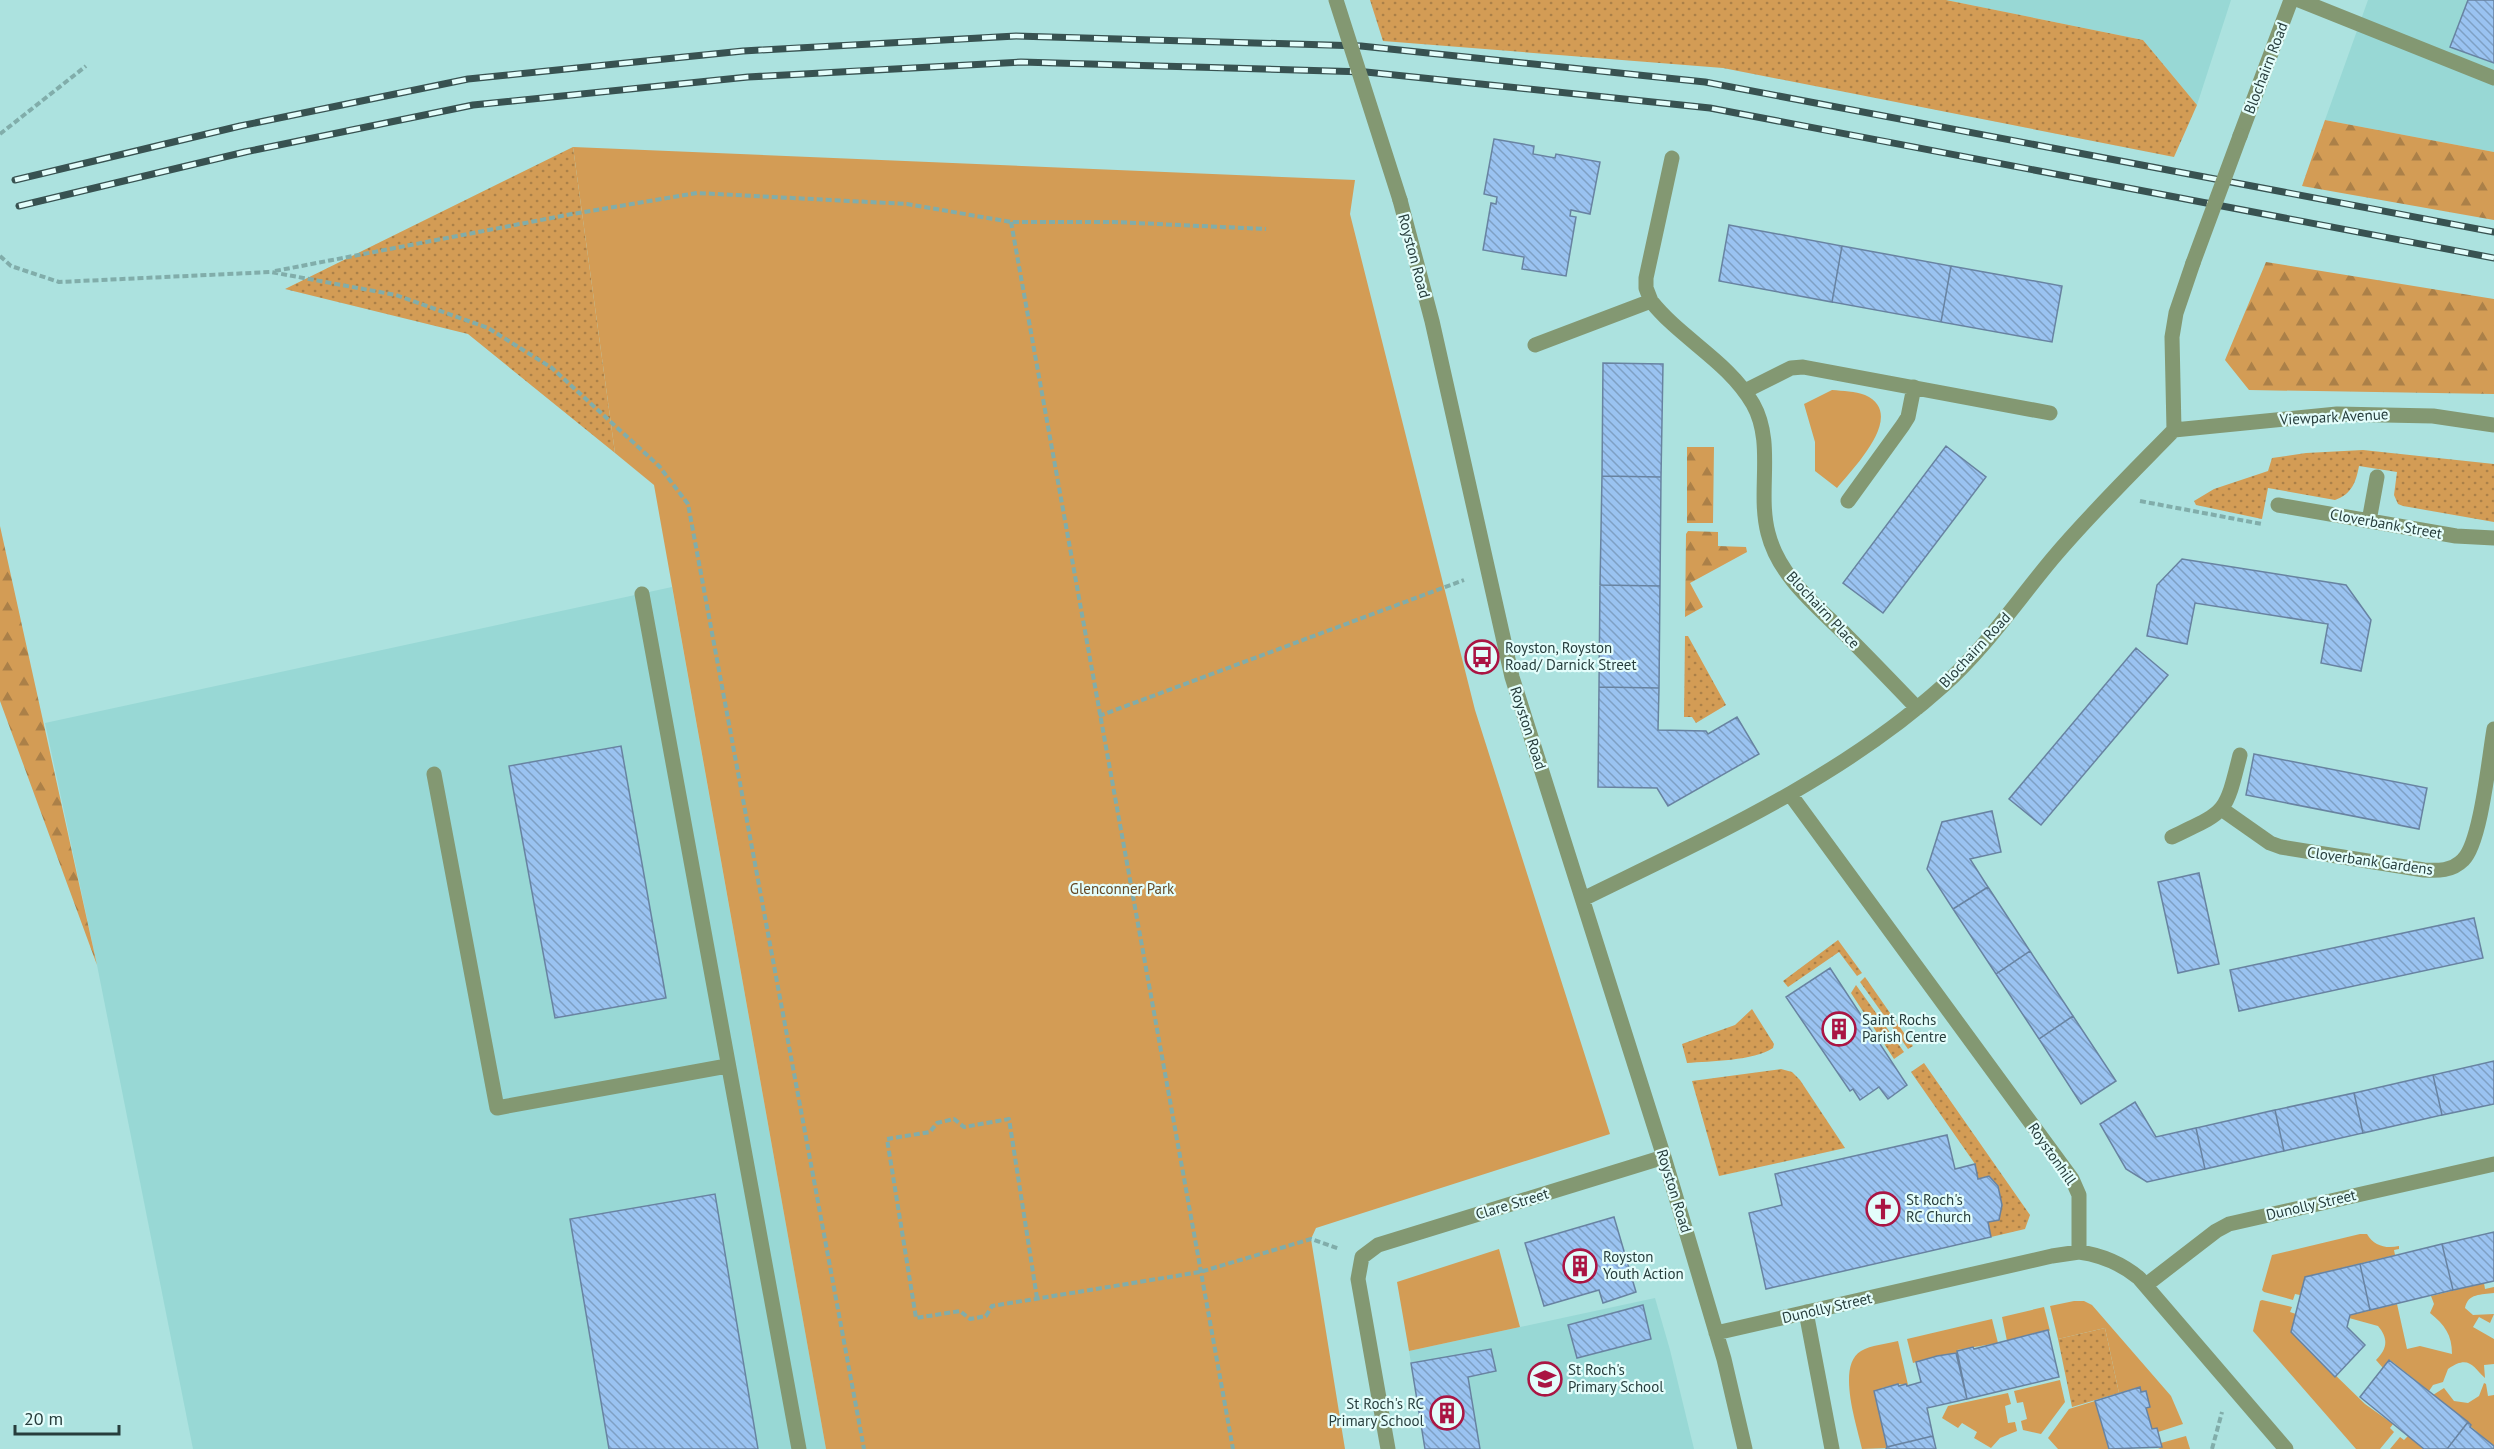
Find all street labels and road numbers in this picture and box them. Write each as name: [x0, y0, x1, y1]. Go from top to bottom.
street label: Blochairn Road: [2239, 19, 2292, 116]
street label: Royston Road: [1394, 212, 1435, 300]
street label: Viewpark Avenue: [2278, 404, 2389, 429]
street label: Cloverbank Street: [2329, 504, 2444, 543]
street label: Blochairn Place: [1783, 567, 1864, 652]
street label: Blochairn Road: [1935, 608, 2015, 691]
street label: Royston Road: [1506, 684, 1551, 772]
street label: Cloverbank Gardens: [2306, 842, 2434, 879]
street label: Roystonhill: [2024, 1119, 2081, 1189]
street label: Royston Road: [1653, 1147, 1696, 1235]
street label: Clare Street: [1473, 1183, 1551, 1224]
street label: Dunolly Street: [2264, 1185, 2358, 1224]
street label: Dunolly Street: [1780, 1288, 1874, 1327]

